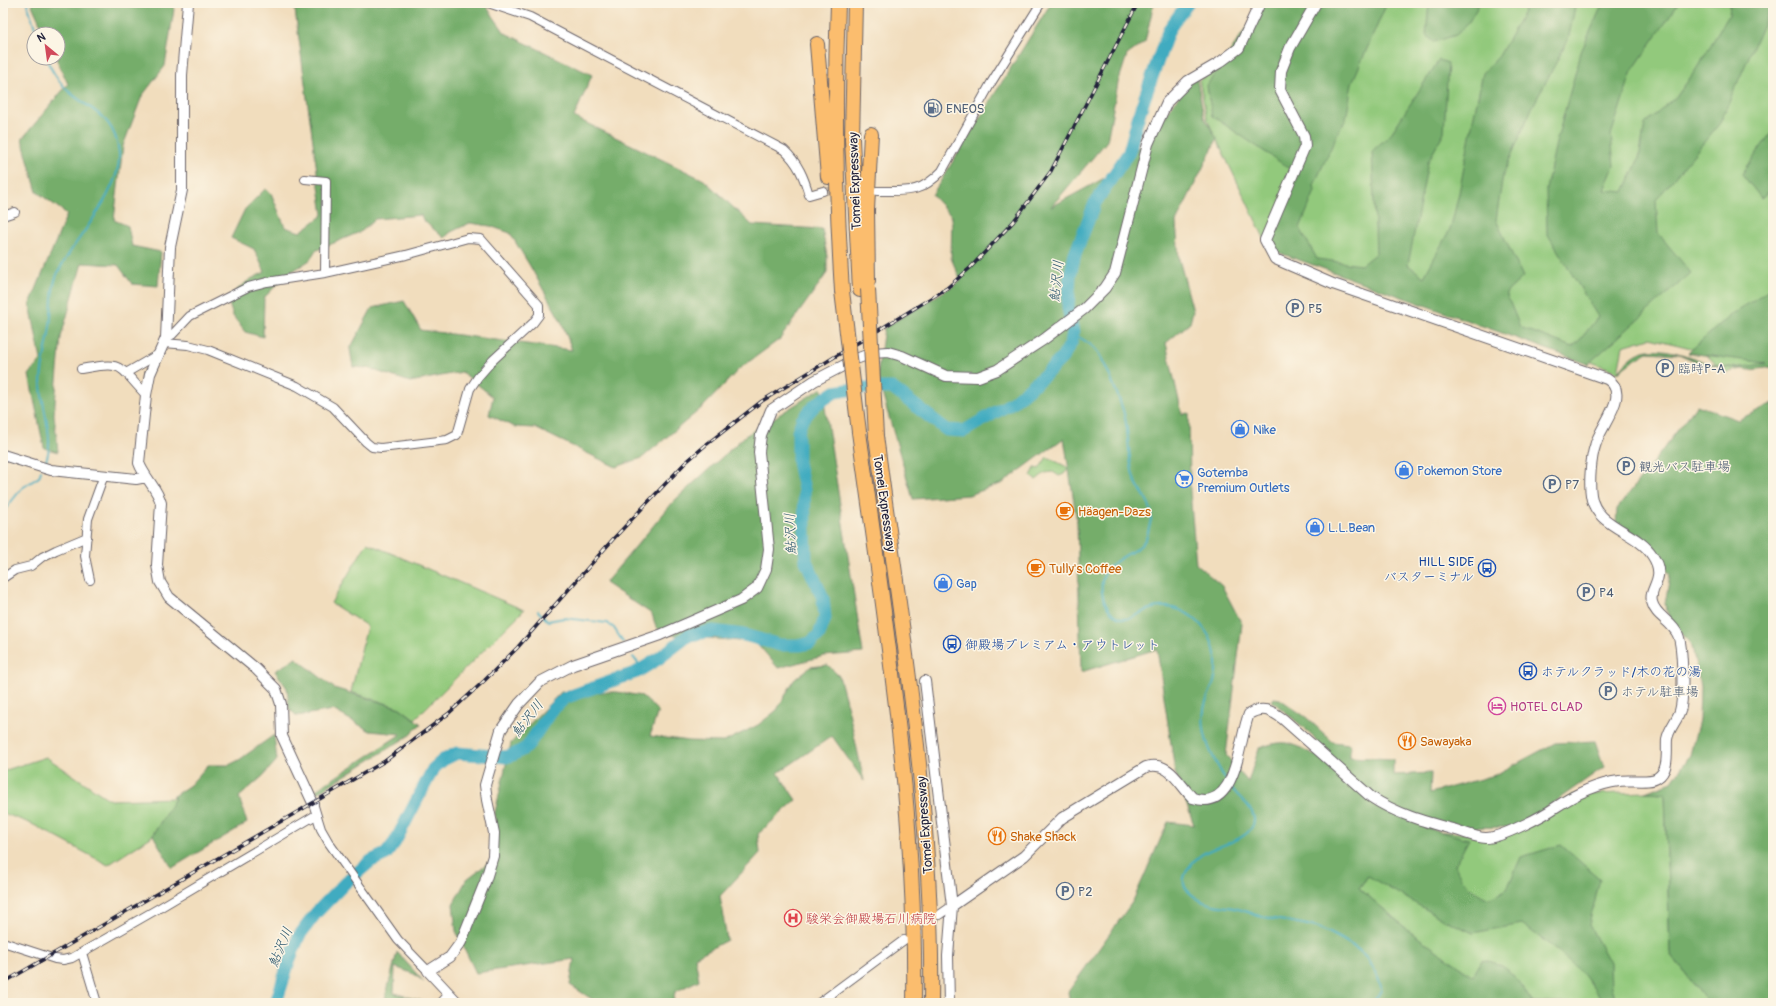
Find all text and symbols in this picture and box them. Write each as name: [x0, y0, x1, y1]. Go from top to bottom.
north arrow: [26, 26, 66, 66]
text: N: [35, 30, 48, 45]
fuel station icon: ENEOS: [923, 98, 943, 118]
place label: ENEOS: [946, 101, 984, 117]
street label: Tomei Expressway: [845, 131, 865, 230]
water label: 鮎沢川: [1046, 259, 1067, 303]
parking icon: P5: [1285, 298, 1305, 318]
place label: P5: [1308, 301, 1322, 317]
parking icon: 臨時P-A: [1655, 358, 1675, 378]
place label: 臨時P-A: [1678, 361, 1726, 377]
shop icon: Nike: [1230, 419, 1250, 439]
place label: Nike: [1253, 422, 1277, 438]
street label: Tomei Expressway: [869, 454, 899, 553]
parking icon: 観光バス駐車場: [1616, 456, 1636, 476]
place label: 観光バス駐車場: [1639, 459, 1730, 475]
shop icon: Pokemon Store: [1394, 460, 1414, 480]
place label: Pokemon Store: [1417, 463, 1503, 479]
place label: Gotemba Premium Outlets: [1197, 465, 1290, 496]
supermarket icon: Gotemba Premium Outlets: [1174, 469, 1194, 489]
parking icon: P7: [1542, 474, 1562, 494]
place label: P7: [1565, 477, 1579, 493]
cafe icon: Häagen-Dazs: [1055, 501, 1075, 521]
place label: Häagen-Dazs: [1078, 504, 1151, 520]
water label: 鮎沢川: [781, 513, 800, 555]
shop icon: L.L.Bean: [1305, 517, 1325, 537]
place label: L.L.Bean: [1328, 520, 1375, 536]
place label: HILL SIDE バスターミナル: [1384, 554, 1474, 585]
cafe icon: Tully's Coffee: [1026, 558, 1046, 578]
bus stop icon: HILL SIDE バスターミナル: [1477, 558, 1497, 578]
place label: Tully's Coffee: [1049, 561, 1122, 577]
shop icon: Gap: [933, 573, 953, 593]
place label: Gap: [956, 576, 977, 592]
parking icon: P4: [1576, 582, 1596, 602]
place label: P4: [1599, 585, 1614, 601]
bus stop icon: 御殿場プレミアム・アウトレット: [942, 634, 962, 654]
place label: 御殿場プレミアム・アウトレット: [965, 637, 1160, 653]
bus stop icon: ホテルクラッド/木の花の湯: [1518, 661, 1538, 681]
place label: ホテルクラッド/木の花の湯: [1541, 664, 1701, 680]
parking icon: ホテル駐車場: [1598, 681, 1618, 701]
place label: ホテル駐車場: [1621, 684, 1698, 700]
hotel icon: HOTEL CLAD: [1487, 696, 1507, 716]
water label: 鮎沢川: [508, 697, 547, 740]
place label: HOTEL CLAD: [1510, 699, 1583, 715]
restaurant icon: Sawayaka: [1397, 731, 1417, 751]
place label: Sawayaka: [1420, 734, 1472, 750]
street label: Tomei Expressway: [914, 775, 936, 874]
restaurant icon: Shake Shack: [987, 826, 1007, 846]
place label: Shake Shack: [1010, 829, 1077, 845]
parking icon: P2: [1055, 881, 1075, 901]
place label: P2: [1078, 884, 1092, 900]
hospital icon: 駿栄会御殿場石川病院: [783, 908, 803, 928]
place label: 駿栄会御殿場石川病院: [806, 911, 936, 927]
water label: 鮎沢川: [264, 925, 296, 970]

